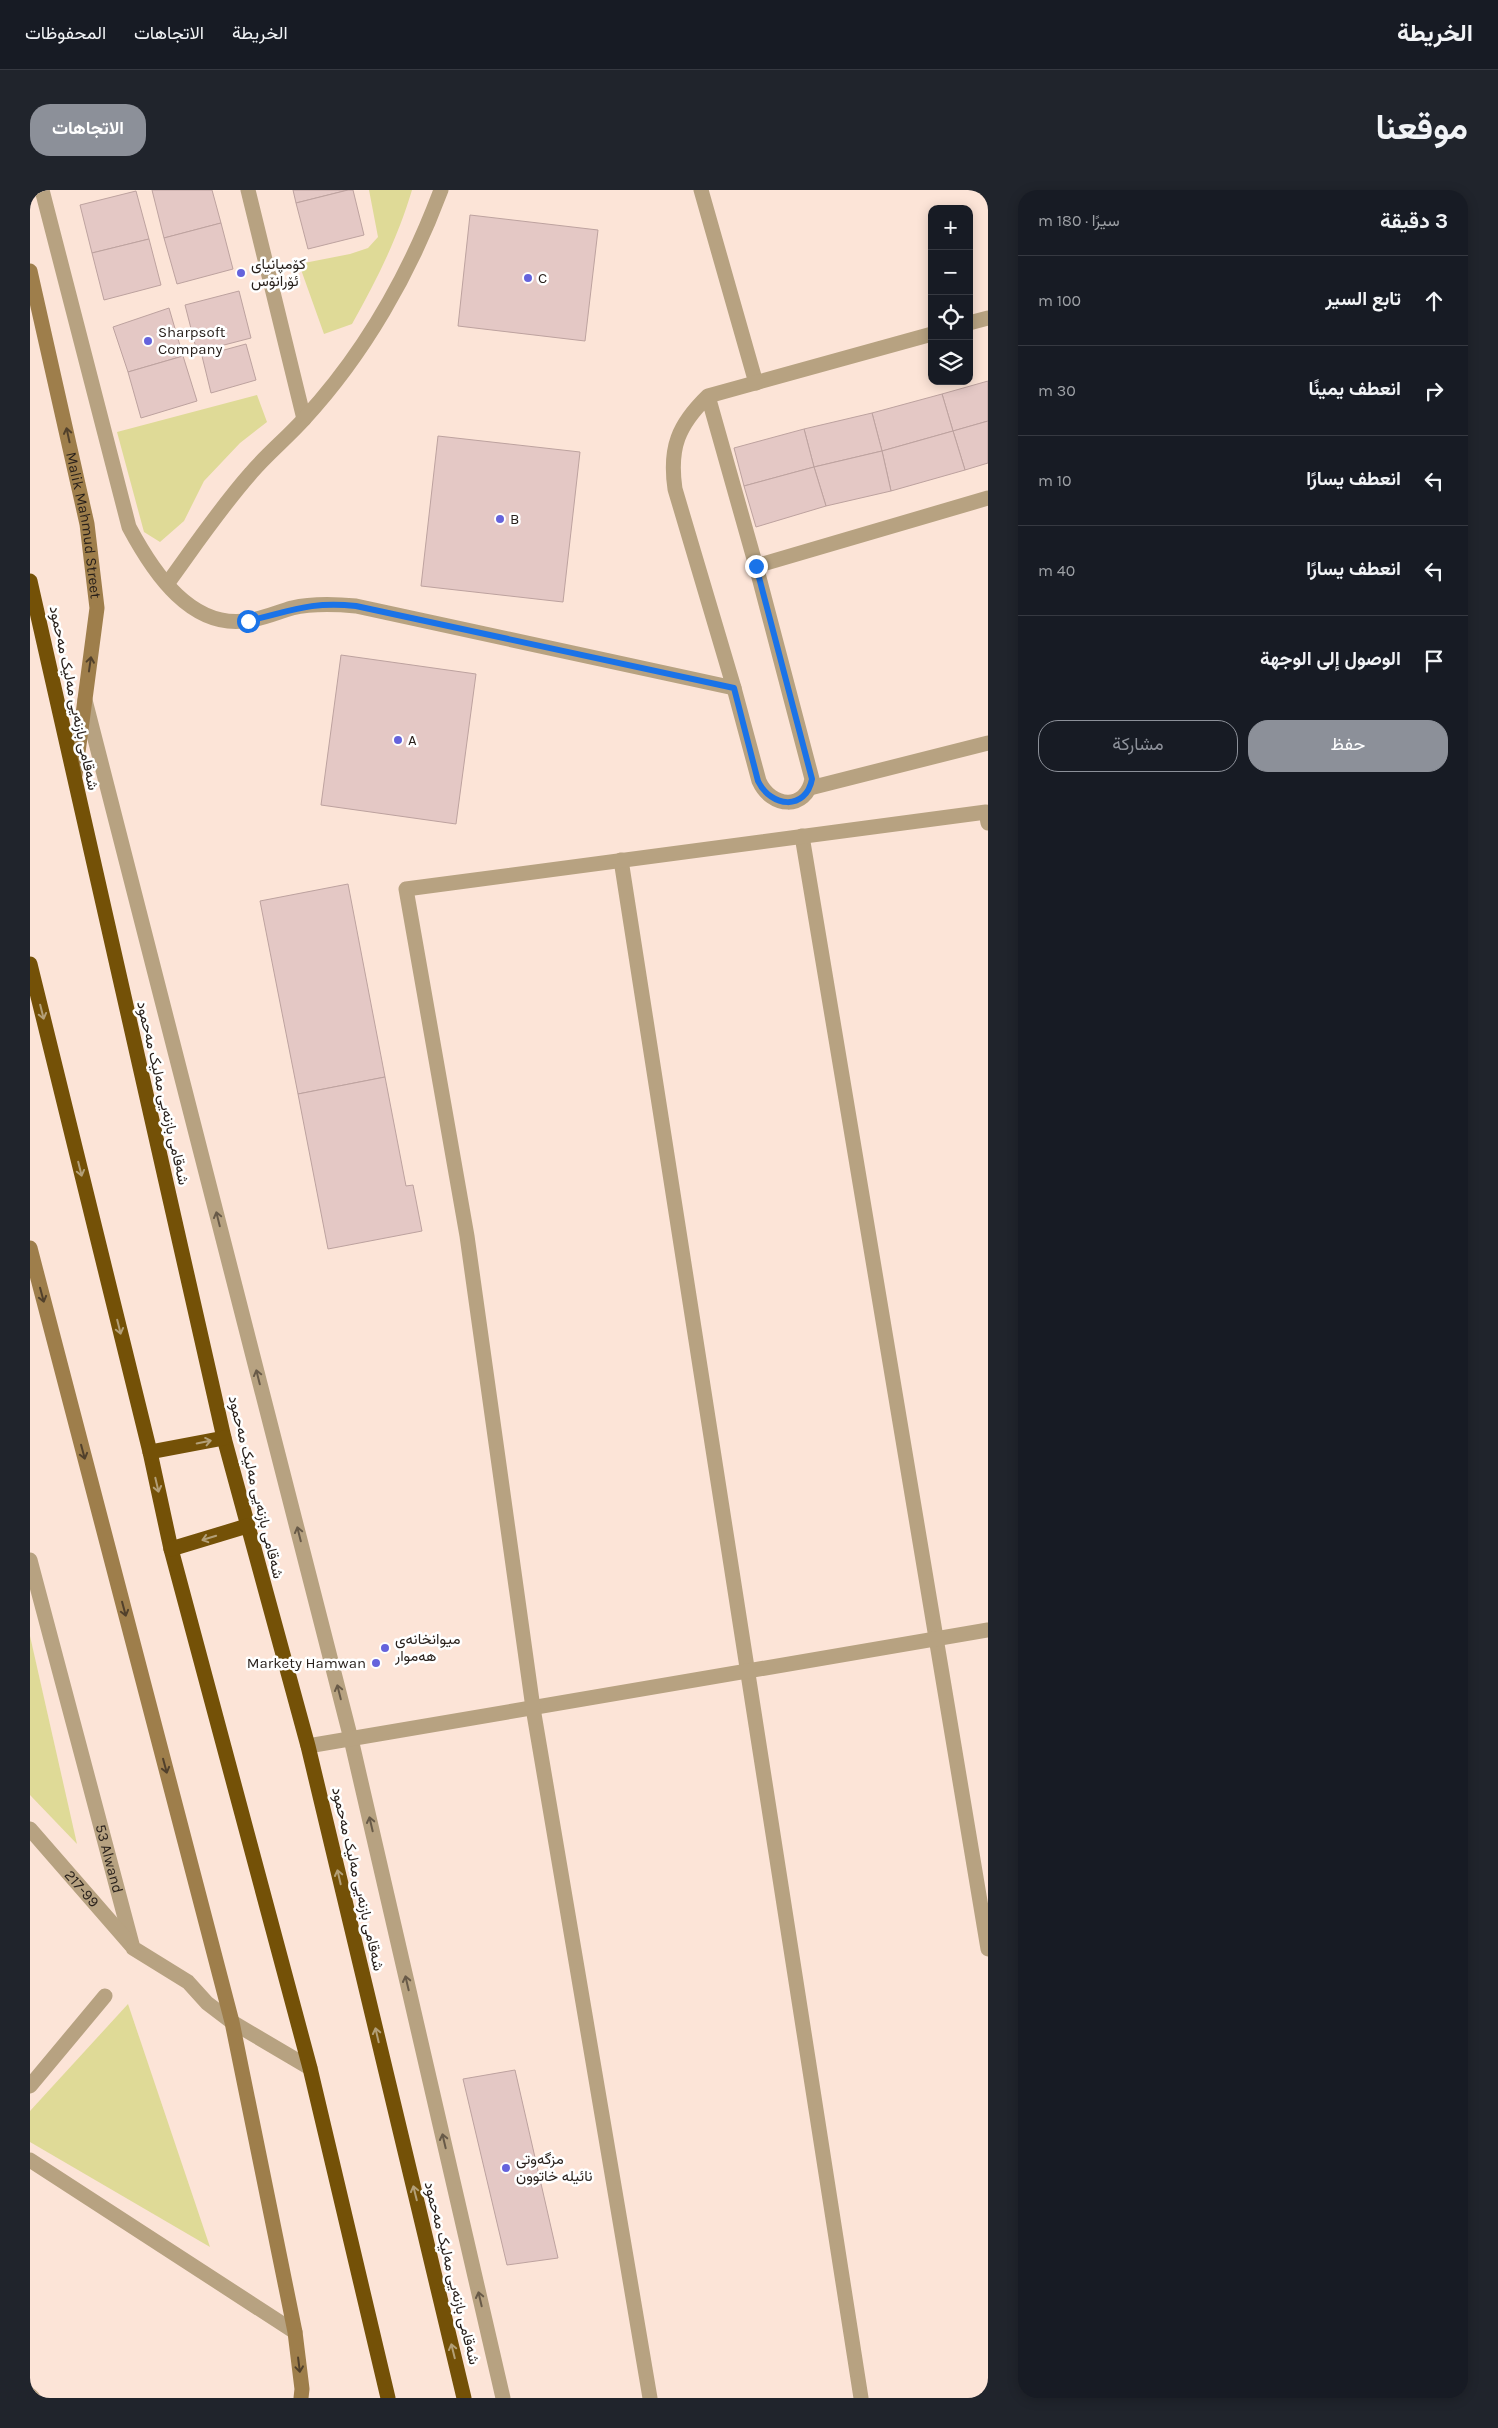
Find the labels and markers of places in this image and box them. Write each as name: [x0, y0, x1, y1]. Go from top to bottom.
place label: کۆمپانیای ئۆرانۆس: [251, 255, 306, 291]
marker: کۆمپانیای ئۆرانۆس: [235, 267, 247, 279]
place label: C: [538, 269, 547, 287]
marker: C: [522, 272, 534, 284]
place label: Sharpsoft Company: [158, 323, 226, 358]
marker: Sharpsoft Company: [142, 335, 154, 347]
place label: B: [510, 510, 519, 528]
marker: B: [494, 513, 506, 525]
place label: A: [408, 731, 417, 749]
marker: A: [392, 734, 404, 746]
place label: میوانخانەی هەموار: [394, 1630, 460, 1665]
marker: میوانخانەی هەموار: [379, 1642, 391, 1654]
place label: Markety Hamwan: [247, 1654, 366, 1672]
marker: Markety Hamwan: [370, 1657, 382, 1669]
place label: مزگەوتی نائیلە خاتوون: [516, 2150, 592, 2185]
marker: مزگەوتی نائیلە خاتوون: [500, 2162, 512, 2174]

